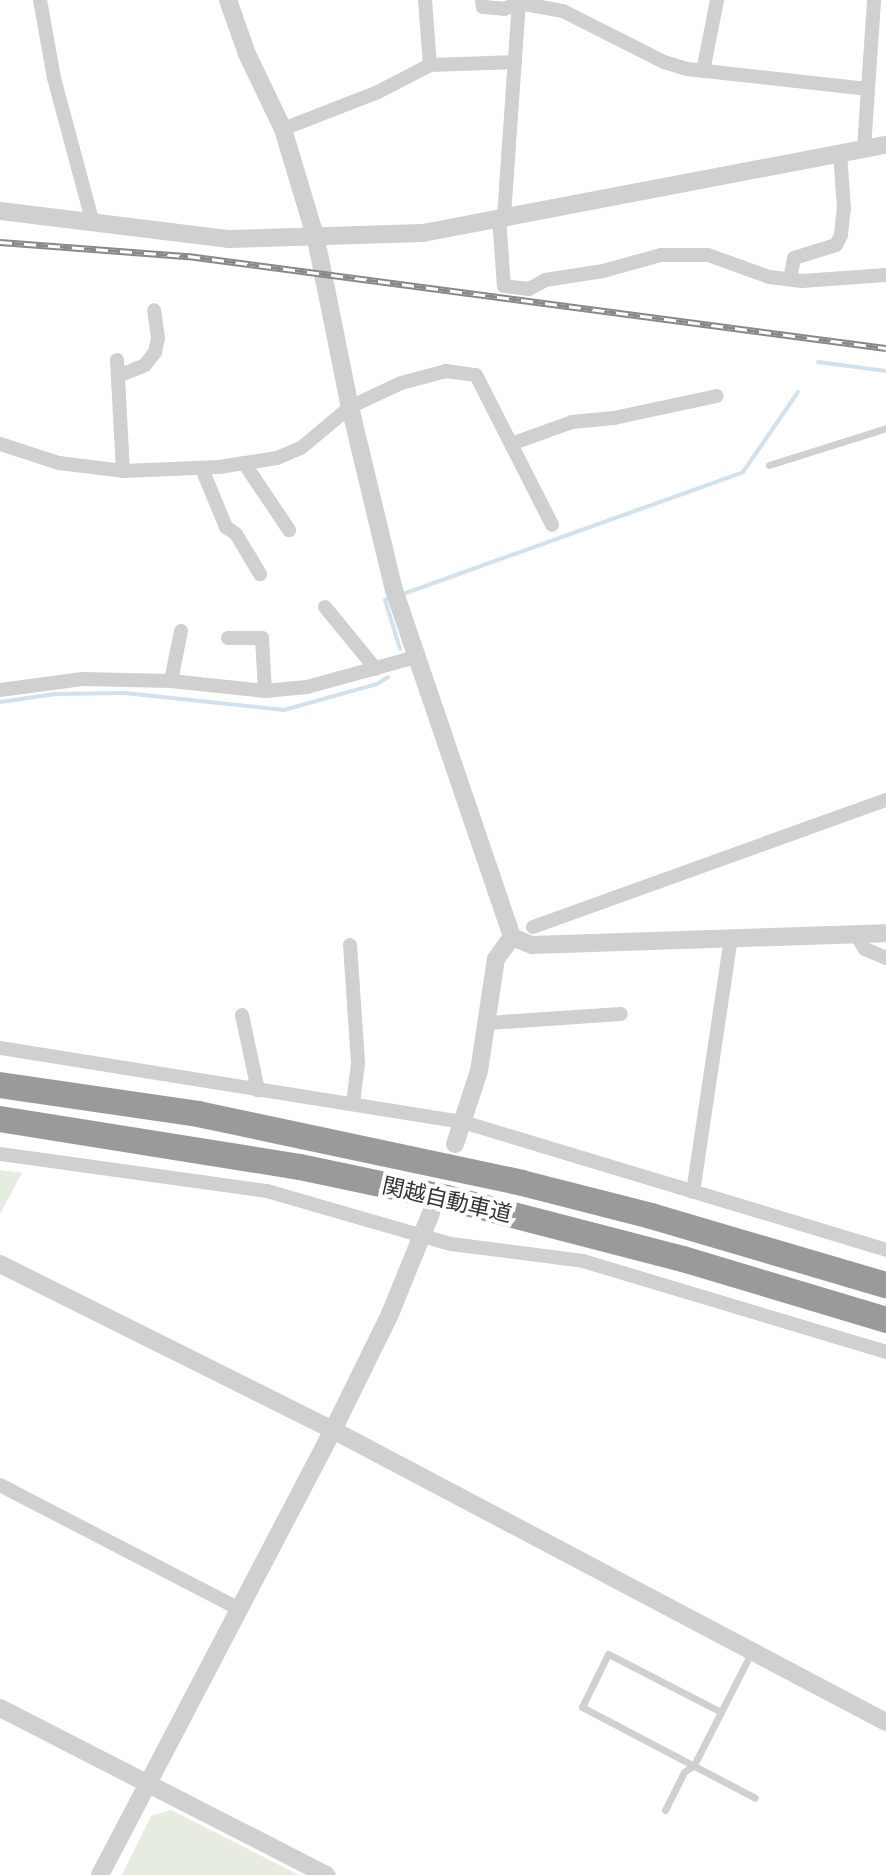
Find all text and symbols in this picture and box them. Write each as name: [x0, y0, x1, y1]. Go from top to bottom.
street label: 関越自動車道: [380, 1172, 514, 1228]

